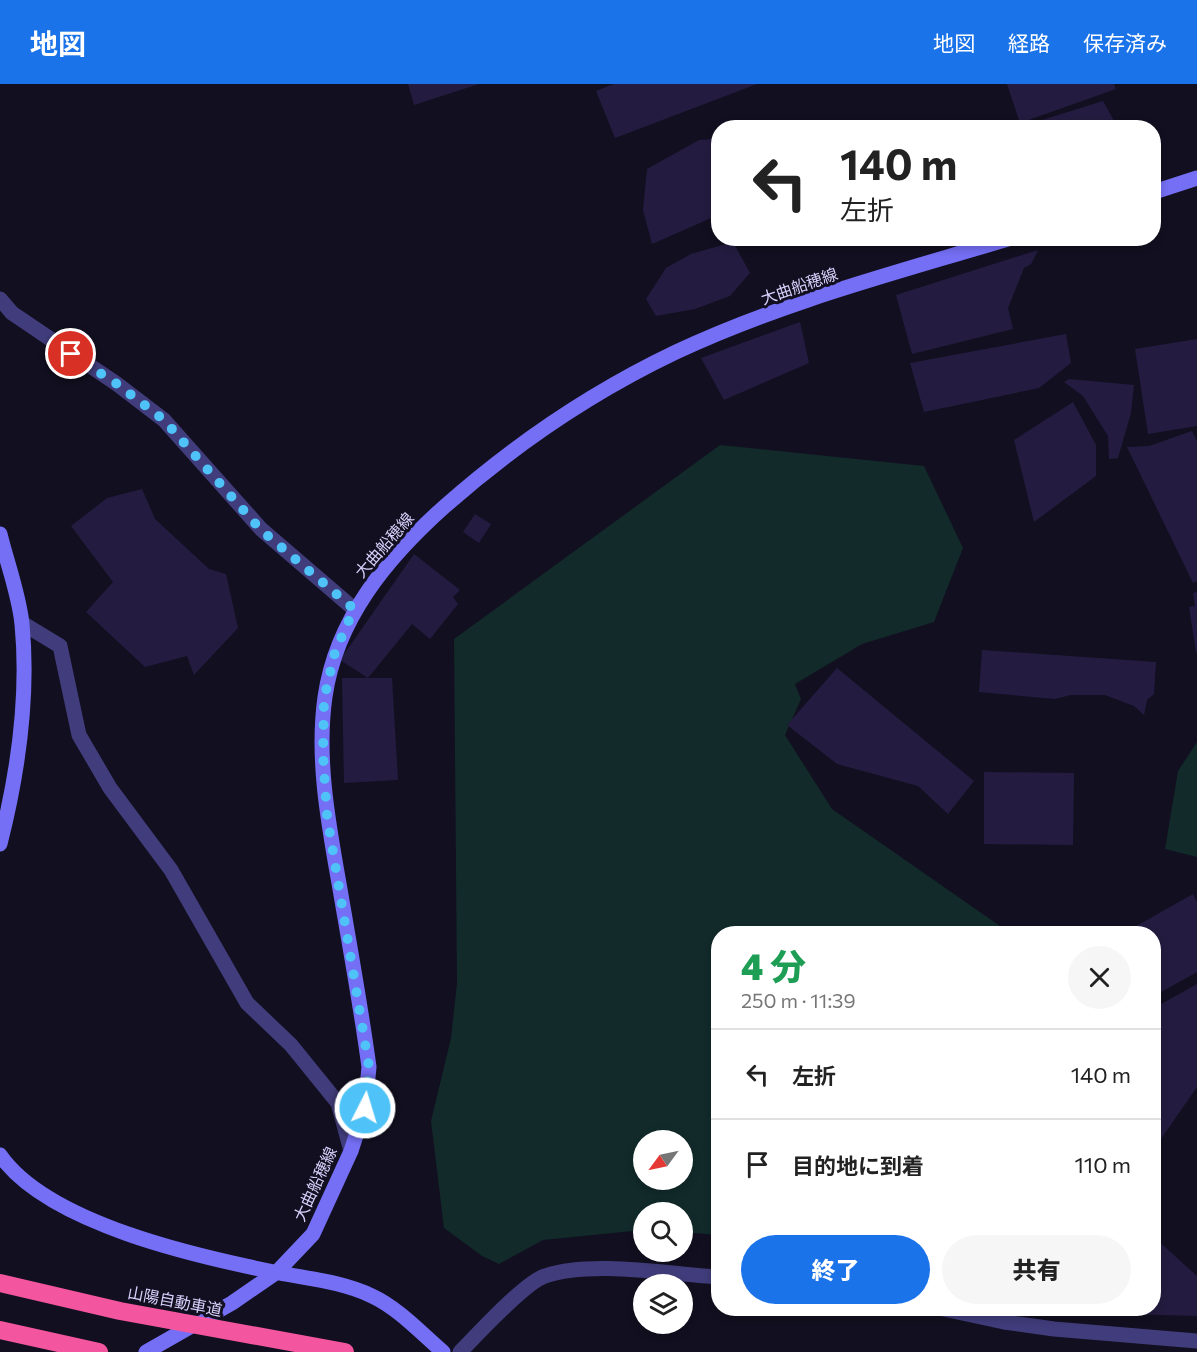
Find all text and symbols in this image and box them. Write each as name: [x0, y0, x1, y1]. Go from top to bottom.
text: 地図: [30, 26, 86, 60]
text: 地図: [933, 30, 975, 55]
text: 経路: [1008, 30, 1050, 55]
text: 保存済み: [1083, 30, 1167, 55]
text: 140 m: [840, 137, 957, 189]
icon: left: [741, 144, 819, 222]
text: 左折: [840, 193, 894, 226]
street label: 大曲船穂線: [758, 264, 840, 308]
pin: [45, 328, 96, 379]
icon: arrive: [54, 337, 87, 370]
street label: 大曲船穂線: [350, 508, 417, 581]
text: 4 分: [741, 943, 806, 987]
button: close: [1068, 946, 1131, 1009]
text: 250 m · 11:39: [741, 988, 856, 1012]
icon: left: [741, 1058, 774, 1091]
text: 140 m: [1071, 1061, 1131, 1088]
text: 左折: [792, 1062, 836, 1089]
position arrow: [333, 1076, 397, 1140]
north arrow: [633, 1130, 693, 1190]
map controls: [633, 1130, 693, 1334]
street label: 大曲船穂線: [289, 1144, 340, 1224]
icon: arrive: [741, 1148, 774, 1181]
text: 110 m: [1074, 1151, 1131, 1178]
text: 目的地に到着: [792, 1152, 924, 1179]
button: search: [633, 1202, 693, 1262]
button: 終了: [741, 1235, 930, 1304]
button: 共有: [942, 1235, 1131, 1304]
button: layers: [633, 1274, 693, 1334]
street label: 山陽自動車道: [126, 1282, 224, 1319]

